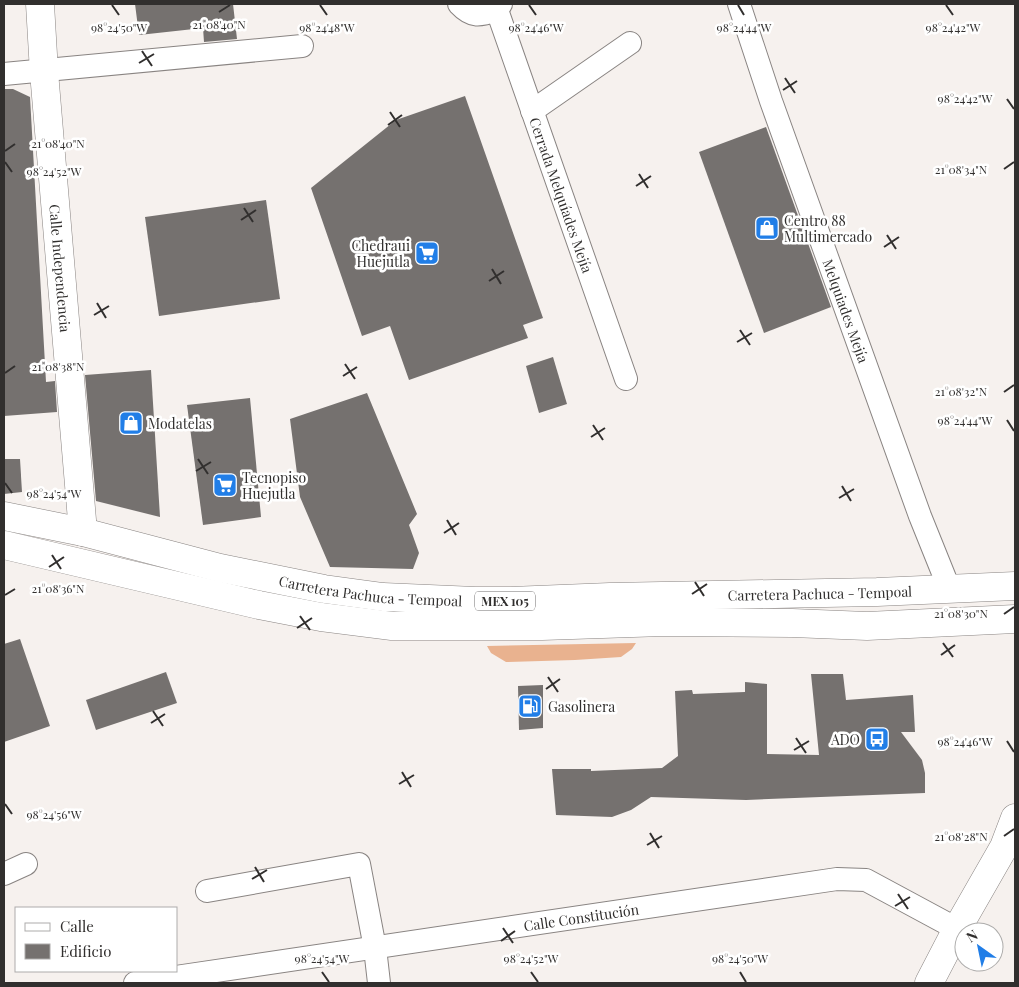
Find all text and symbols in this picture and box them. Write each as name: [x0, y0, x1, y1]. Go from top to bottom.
text: 21°08'40"N: [192, 16, 246, 32]
text: 98°24'50"W: [91, 19, 147, 35]
text: 98°24'48"W: [299, 19, 355, 35]
text: 98°24'46"W: [508, 19, 564, 35]
text: 98°24'44"W: [717, 19, 772, 35]
text: 98°24'42"W: [926, 19, 981, 35]
text: 98°24'42"W: [938, 90, 993, 106]
street label: Cerrada Melquíades Mejía: [526, 115, 598, 275]
text: 21°08'40"N: [31, 135, 85, 151]
text: 21°08'34"N: [935, 161, 988, 177]
text: 98°24'52"W: [27, 163, 82, 179]
street label: Calle Independencia: [46, 203, 76, 333]
place label: Centro 88 Multimercado: [784, 211, 873, 246]
shop icon: Centro 88 Multimercado: [754, 215, 780, 241]
place label: Chedraui Huejutla: [351, 236, 410, 271]
supermarket icon: Chedraui Huejutla: [414, 240, 440, 266]
street label: Melquiades Mejía: [819, 256, 874, 365]
text: 21°08'38"N: [31, 358, 85, 374]
text: 21°08'32"N: [935, 383, 988, 399]
shop icon: Modatelas: [118, 410, 144, 436]
text: 98°24'44"W: [938, 412, 993, 428]
place label: Modatelas: [148, 414, 212, 433]
place label: Tecnopiso Huejutla: [242, 468, 307, 503]
supermarket icon: Tecnopiso Huejutla: [212, 472, 238, 498]
text: 98°24'54"W: [27, 485, 82, 501]
street label: Carretera Pachuca - Tempoal: [277, 571, 463, 610]
text: 21°08'36"N: [32, 580, 85, 596]
street label: Carretera Pachuca - Tempoal: [727, 581, 913, 604]
road number: MEX 105: [475, 592, 535, 610]
text: 21°08'30"N: [934, 605, 988, 621]
fuel station icon: Gasolinera: [517, 693, 543, 719]
place label: Gasolinera: [548, 697, 615, 716]
bus stop icon: ADO: [864, 726, 890, 752]
place label: ADO: [830, 730, 860, 749]
text: 98°24'46"W: [937, 733, 993, 749]
text: 98°24'56"W: [26, 806, 82, 822]
text: 21°08'28"N: [934, 828, 988, 844]
street label: Calle Constitución: [522, 899, 641, 935]
legend: [15, 907, 178, 972]
text: Calle: [60, 916, 94, 936]
north arrow: [954, 922, 1004, 972]
text: N: [962, 925, 981, 946]
text: Edificio: [60, 941, 111, 961]
text: 98°24'54"W: [295, 950, 350, 966]
text: 98°24'52"W: [504, 950, 559, 966]
text: 98°24'50"W: [712, 950, 768, 966]

